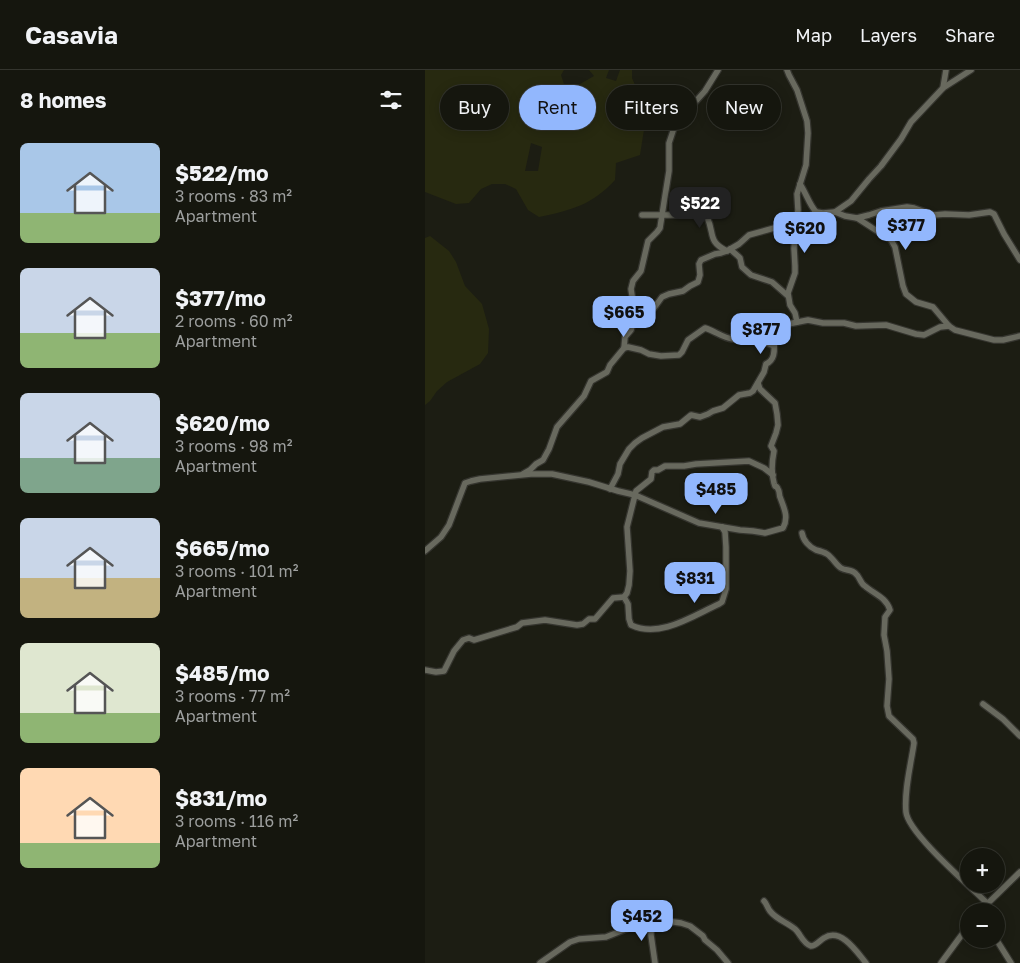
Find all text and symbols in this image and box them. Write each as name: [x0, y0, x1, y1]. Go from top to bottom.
text: Casavia: [25, 20, 118, 49]
text: Map: [795, 24, 832, 46]
text: Layers: [860, 24, 917, 46]
text: Share: [945, 24, 995, 46]
chip: Buy: [440, 85, 509, 130]
chip: Rent: [519, 85, 596, 130]
chip: Filters: [606, 85, 697, 130]
chip: New: [707, 85, 781, 130]
icon: filters: [377, 86, 405, 114]
text: 8 homes: [20, 87, 107, 113]
text: $522/mo: [175, 160, 269, 186]
icon: home: [60, 163, 120, 223]
text: 3 rooms · 83 m²: [175, 186, 292, 206]
pin: $522: [670, 186, 730, 229]
text: $522: [680, 193, 720, 213]
text: Apartment: [175, 206, 257, 226]
pin: $377: [876, 208, 936, 251]
pin: $620: [775, 212, 835, 254]
text: $377: [887, 215, 925, 235]
text: $620: [784, 218, 826, 238]
text: $377/mo: [175, 285, 266, 311]
icon: home: [60, 288, 120, 348]
pin: $665: [594, 296, 654, 338]
text: $665: [604, 302, 644, 322]
text: 2 rooms · 60 m²: [175, 311, 293, 331]
pin: $877: [731, 312, 791, 355]
text: $877: [742, 319, 780, 339]
text: Apartment: [175, 331, 257, 351]
text: $620/mo: [175, 410, 270, 436]
icon: home: [60, 413, 120, 473]
text: 3 rooms · 98 m²: [175, 436, 292, 456]
text: Apartment: [175, 456, 257, 476]
pin: $485: [686, 472, 746, 515]
text: $485: [696, 479, 736, 499]
text: $665/mo: [175, 535, 270, 561]
icon: home: [60, 538, 120, 598]
text: 3 rooms · 101 m²: [175, 561, 298, 581]
pin: $831: [665, 562, 725, 604]
text: $831: [676, 568, 714, 588]
text: Apartment: [175, 581, 257, 601]
text: $485/mo: [175, 660, 270, 686]
icon: home: [60, 663, 120, 723]
text: 3 rooms · 77 m²: [175, 686, 290, 706]
text: Apartment: [175, 706, 257, 726]
text: $831/mo: [175, 785, 267, 811]
icon: home: [60, 788, 120, 848]
text: 3 rooms · 116 m²: [175, 811, 298, 831]
text: Apartment: [175, 831, 257, 851]
map controls: [960, 848, 1005, 948]
button: +: [960, 848, 1005, 893]
pin: $452: [612, 900, 672, 942]
button: −: [960, 903, 1005, 948]
text: $452: [622, 906, 662, 926]

